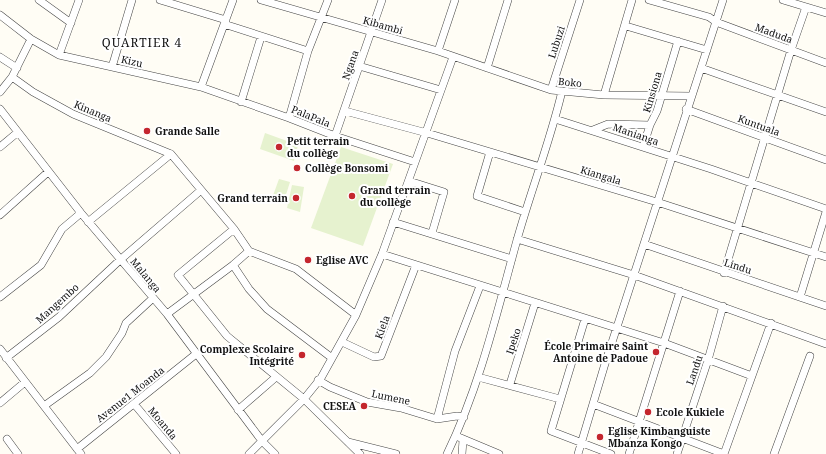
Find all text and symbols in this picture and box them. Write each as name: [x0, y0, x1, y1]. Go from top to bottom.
street label: Kibambi: [361, 13, 405, 38]
street label: Maduda: [753, 20, 795, 46]
street label: Lubuzi: [544, 23, 568, 60]
district label: QUARTIER 4: [102, 34, 182, 51]
street label: Ngana: [338, 48, 362, 82]
street label: Kizu: [120, 52, 145, 70]
street label: Kinsiona: [639, 69, 665, 114]
street label: Boko: [557, 74, 583, 90]
street label: Kinanga: [72, 97, 114, 125]
street label: PalaPala: [289, 102, 333, 130]
street label: Kuntuala: [736, 111, 782, 139]
street label: Manianga: [611, 120, 661, 149]
place label: Grande Salle: [155, 124, 220, 138]
marker: Grande Salle: [142, 126, 152, 136]
place label: Petit terrain du collège: [287, 134, 350, 160]
marker: Petit terrain du collège: [274, 142, 284, 152]
place label: Collège Bonsomi: [305, 161, 389, 175]
street label: Kiangala: [579, 162, 623, 188]
marker: Collège Bonsomi: [292, 163, 302, 173]
place label: Grand terrain du collège: [360, 183, 431, 209]
place label: Grand terrain: [217, 191, 288, 205]
marker: Grand terrain du collège: [347, 191, 357, 201]
marker: Grand terrain: [291, 193, 301, 203]
place label: Eglise AVC: [316, 253, 369, 267]
street label: Malanga: [127, 255, 165, 296]
marker: Eglise AVC: [303, 255, 313, 265]
street label: Lindu: [722, 255, 754, 277]
street label: Mangembo: [32, 280, 82, 326]
street label: Kiela: [371, 313, 393, 341]
street label: Ipeko: [502, 326, 524, 356]
place label: École Primaire Saint Antoine de Padoue: [544, 339, 648, 365]
place label: Complexe Scolaire Intégrité: [200, 342, 294, 368]
marker: École Primaire Saint Antoine de Padoue: [651, 347, 661, 357]
marker: Complexe Scolaire Intégrité: [297, 350, 307, 360]
street label: Landu: [682, 353, 706, 387]
street label: Avenue1 Moanda: [94, 364, 166, 424]
street label: Lumene: [370, 386, 412, 408]
place label: CESEA: [323, 399, 356, 413]
marker: CESEA: [359, 401, 369, 411]
street label: Moanda: [146, 404, 180, 442]
place label: Ecole Kukiele: [656, 405, 725, 419]
marker: Ecole Kukiele: [643, 407, 653, 417]
place label: Eglise Kimbanguiste Mbanza Kongo: [608, 424, 711, 450]
marker: Eglise Kimbanguiste Mbanza Kongo: [595, 432, 605, 442]

